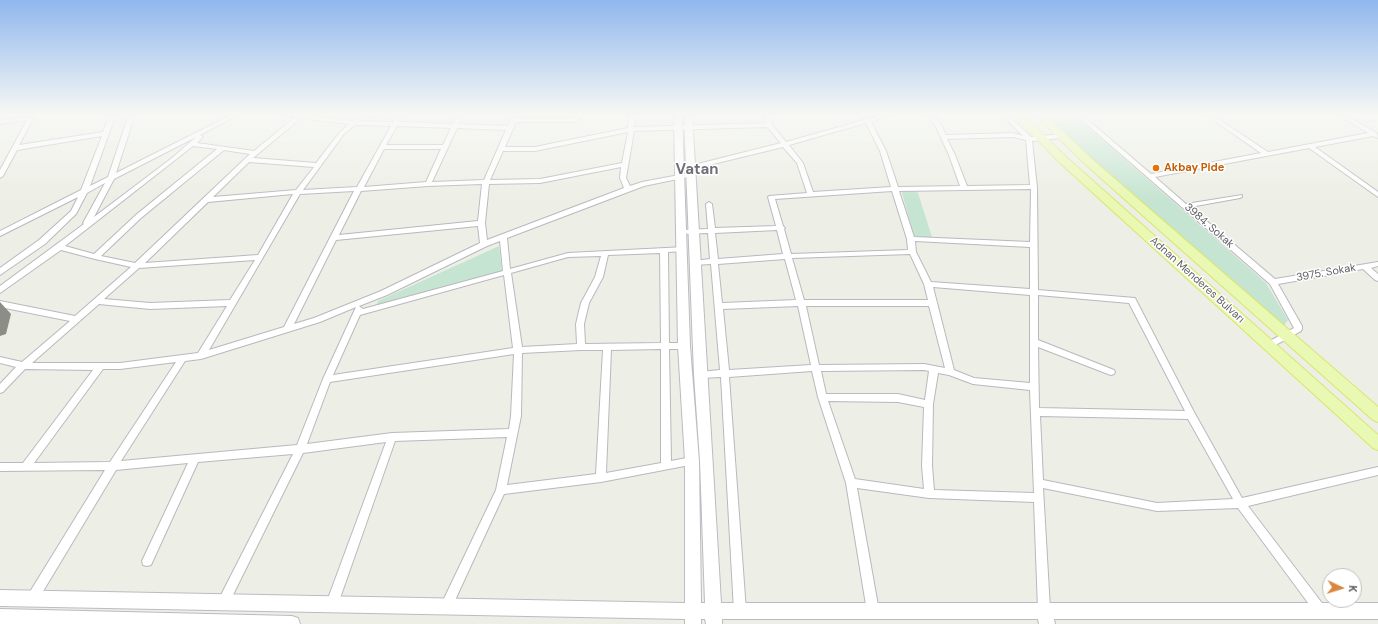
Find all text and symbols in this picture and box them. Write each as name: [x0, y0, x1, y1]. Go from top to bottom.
district label: Vatan: [676, 161, 718, 179]
place label: Akbay Pide: [1164, 161, 1224, 175]
marker: Akbay Pide: [1151, 163, 1161, 173]
street label: 3984. Sokak: [1182, 201, 1236, 251]
street label: Adnan Menderes Bulvarı: [1147, 234, 1247, 326]
street label: 3975. Sokak: [1295, 261, 1357, 285]
north arrow: [1322, 568, 1362, 608]
text: K: [1346, 585, 1360, 593]

